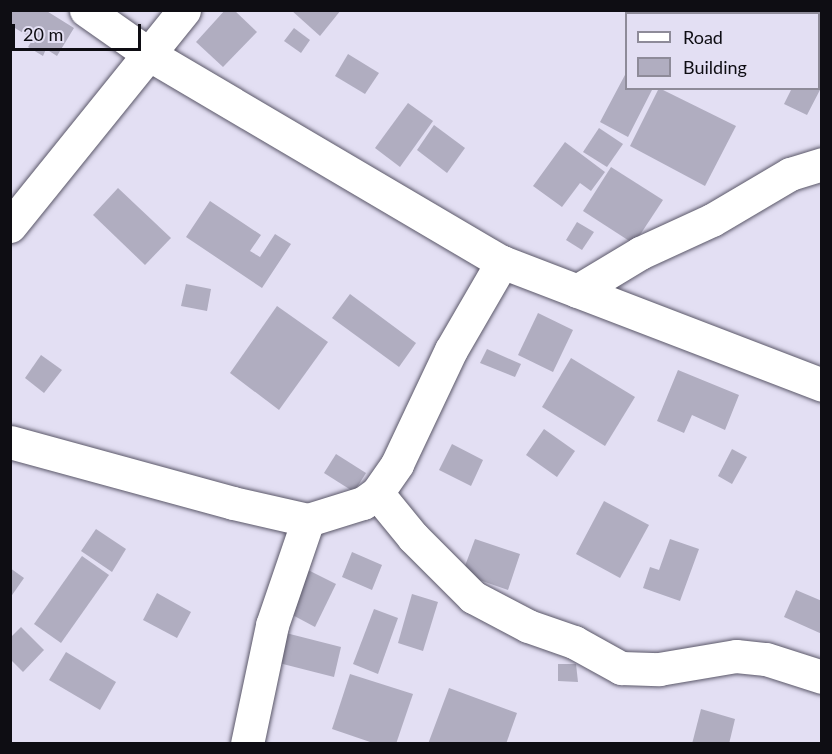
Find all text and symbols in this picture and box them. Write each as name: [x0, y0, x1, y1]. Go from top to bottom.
scale bar: [15, 12, 144, 50]
legend: [625, 12, 820, 90]
text: 20 m: [23, 23, 63, 45]
text: Road: [683, 26, 723, 48]
text: Building: [683, 56, 747, 78]

